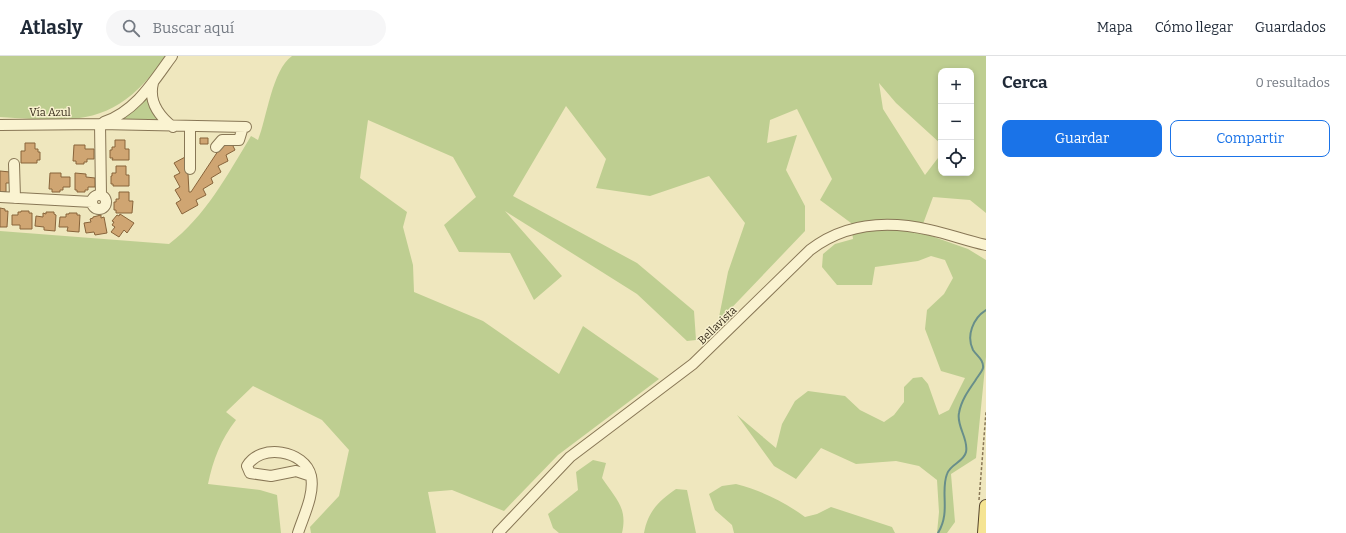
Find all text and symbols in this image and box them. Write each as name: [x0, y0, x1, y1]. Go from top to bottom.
search box: [106, 10, 386, 46]
text: Atlasly: [20, 16, 82, 39]
icon: search: [120, 17, 142, 39]
text: Buscar aquí: [152, 19, 234, 37]
text: Mapa: [1097, 19, 1133, 36]
text: Cómo llegar: [1155, 19, 1233, 36]
text: Guardados: [1255, 19, 1326, 36]
map controls: [938, 68, 974, 176]
button: +: [938, 68, 974, 104]
text: Cerca: [1002, 72, 1047, 93]
text: 0 resultados: [1255, 75, 1330, 90]
button: −: [938, 104, 974, 140]
street label: Vía Azul: [29, 106, 71, 119]
button: Guardar: [1002, 120, 1162, 157]
button: Compartir: [1170, 120, 1330, 157]
button: locate: [938, 140, 974, 176]
street label: Bellavista: [695, 304, 740, 347]

